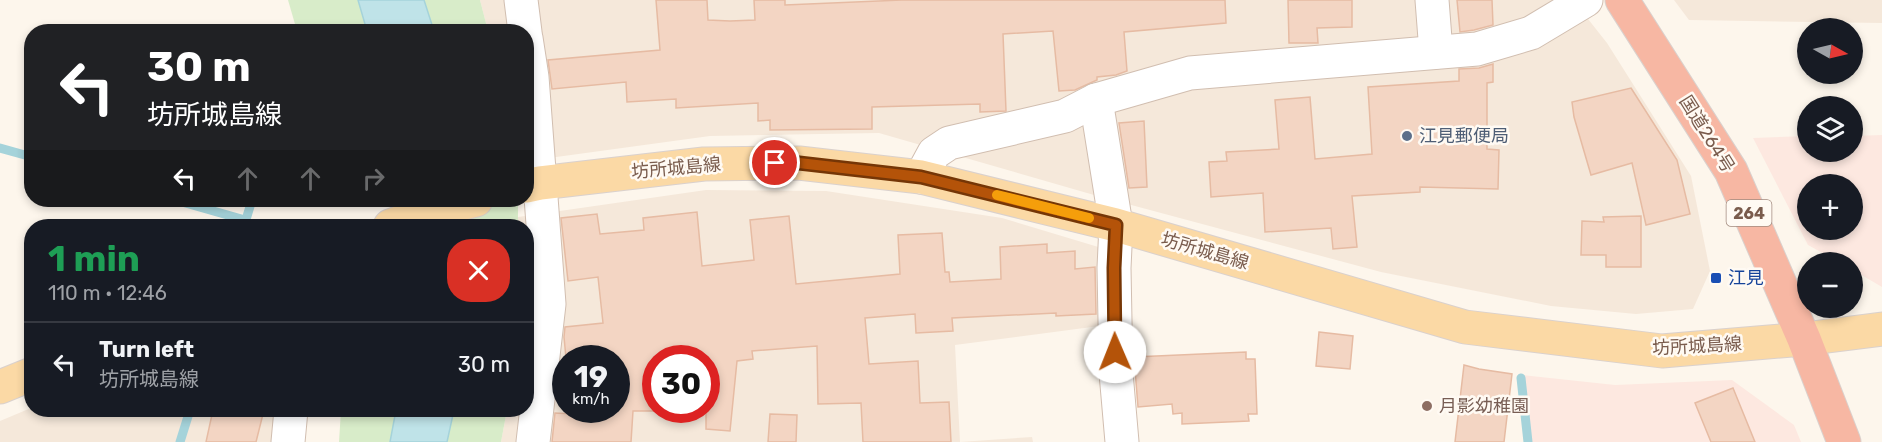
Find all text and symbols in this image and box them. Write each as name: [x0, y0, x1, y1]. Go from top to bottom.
north arrow: [1797, 18, 1863, 84]
map controls: [1797, 18, 1863, 318]
text: 30 m: [147, 42, 251, 92]
icon: left: [48, 48, 126, 126]
street label: 国道264号: [1675, 91, 1739, 177]
button: layers: [1797, 96, 1863, 162]
text: 坊所城島線: [147, 99, 282, 131]
place label: 江見郵便局: [1419, 125, 1509, 147]
marker: 江見郵便局: [1400, 129, 1414, 143]
pin: [749, 137, 800, 188]
icon: arrive: [758, 146, 791, 179]
street label: 坊所城島線: [630, 153, 722, 183]
icon: left: [168, 162, 201, 195]
icon: ahead: [231, 162, 264, 195]
icon: ahead: [294, 162, 327, 195]
icon: right: [357, 162, 390, 195]
button: +: [1797, 174, 1863, 240]
road number: 264: [1726, 200, 1772, 226]
street label: 坊所城島線: [1159, 228, 1251, 274]
text: 1 min: [48, 237, 140, 280]
button: close: [447, 239, 510, 302]
button: −: [1797, 252, 1863, 318]
place label: 江見: [1728, 267, 1764, 289]
marker: 江見: [1709, 271, 1723, 285]
text: 110 m · 12:46: [48, 281, 167, 305]
position arrow: [1083, 320, 1147, 384]
street label: 坊所城島線: [1651, 333, 1743, 359]
text: Turn left: [99, 336, 194, 363]
speed limit sign: 30: [642, 345, 720, 423]
icon: left: [48, 348, 81, 381]
text: 30 m: [458, 351, 510, 378]
text: 19: [574, 359, 608, 395]
text: 坊所城島線: [99, 367, 199, 391]
text: km/h: [572, 390, 610, 408]
place label: 月影幼稚園: [1439, 395, 1529, 417]
marker: 月影幼稚園: [1420, 399, 1434, 413]

